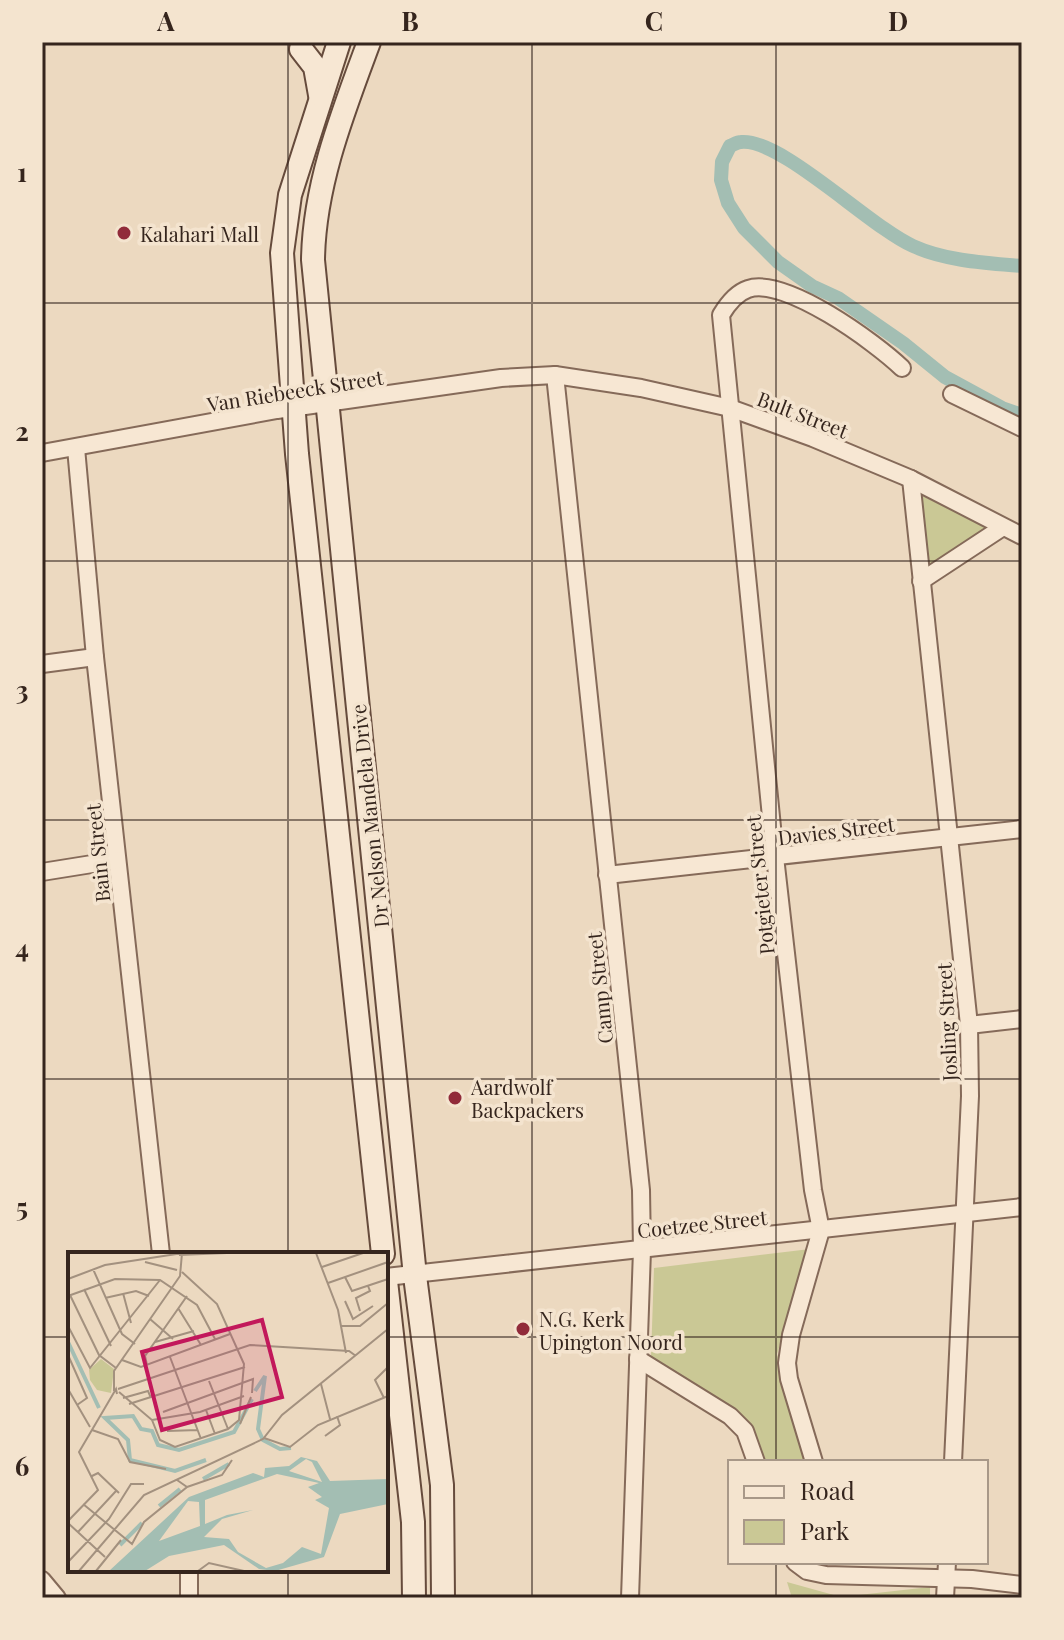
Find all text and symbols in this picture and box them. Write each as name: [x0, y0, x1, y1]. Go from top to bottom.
text: A: [156, 3, 175, 38]
text: B: [401, 3, 419, 38]
text: C: [645, 3, 663, 38]
text: D: [888, 3, 908, 38]
text: 1: [17, 154, 27, 189]
place label: Kalahari Mall: [140, 220, 259, 247]
marker: Kalahari Mall: [115, 224, 133, 242]
street label: Van Riebeeck Street: [204, 363, 386, 417]
street label: Bult Street: [754, 384, 853, 444]
text: 2: [15, 413, 29, 448]
text: 3: [16, 672, 28, 707]
street label: Dr Nelson Mandela Drive: [344, 703, 394, 929]
street label: Bain Street: [78, 801, 116, 904]
street label: Davies Street: [776, 809, 897, 851]
street label: Potgieter Street: [738, 813, 780, 956]
text: 4: [15, 930, 29, 965]
street label: Camp Street: [580, 930, 618, 1045]
street label: Josling Street: [929, 961, 963, 1083]
place label: Aardwolf Backpackers: [470, 1073, 584, 1123]
marker: Aardwolf Backpackers: [446, 1089, 464, 1107]
text: 5: [16, 1189, 28, 1224]
street label: Coetzee Street: [636, 1203, 769, 1243]
inset map: [68, 1252, 388, 1572]
place label: N.G. Kerk Upington Noord: [539, 1305, 683, 1355]
marker: N.G. Kerk Upington Noord: [514, 1320, 532, 1338]
text: 6: [15, 1448, 29, 1483]
legend: [728, 1460, 988, 1564]
text: Road: [800, 1474, 855, 1506]
text: Park: [800, 1514, 850, 1546]

